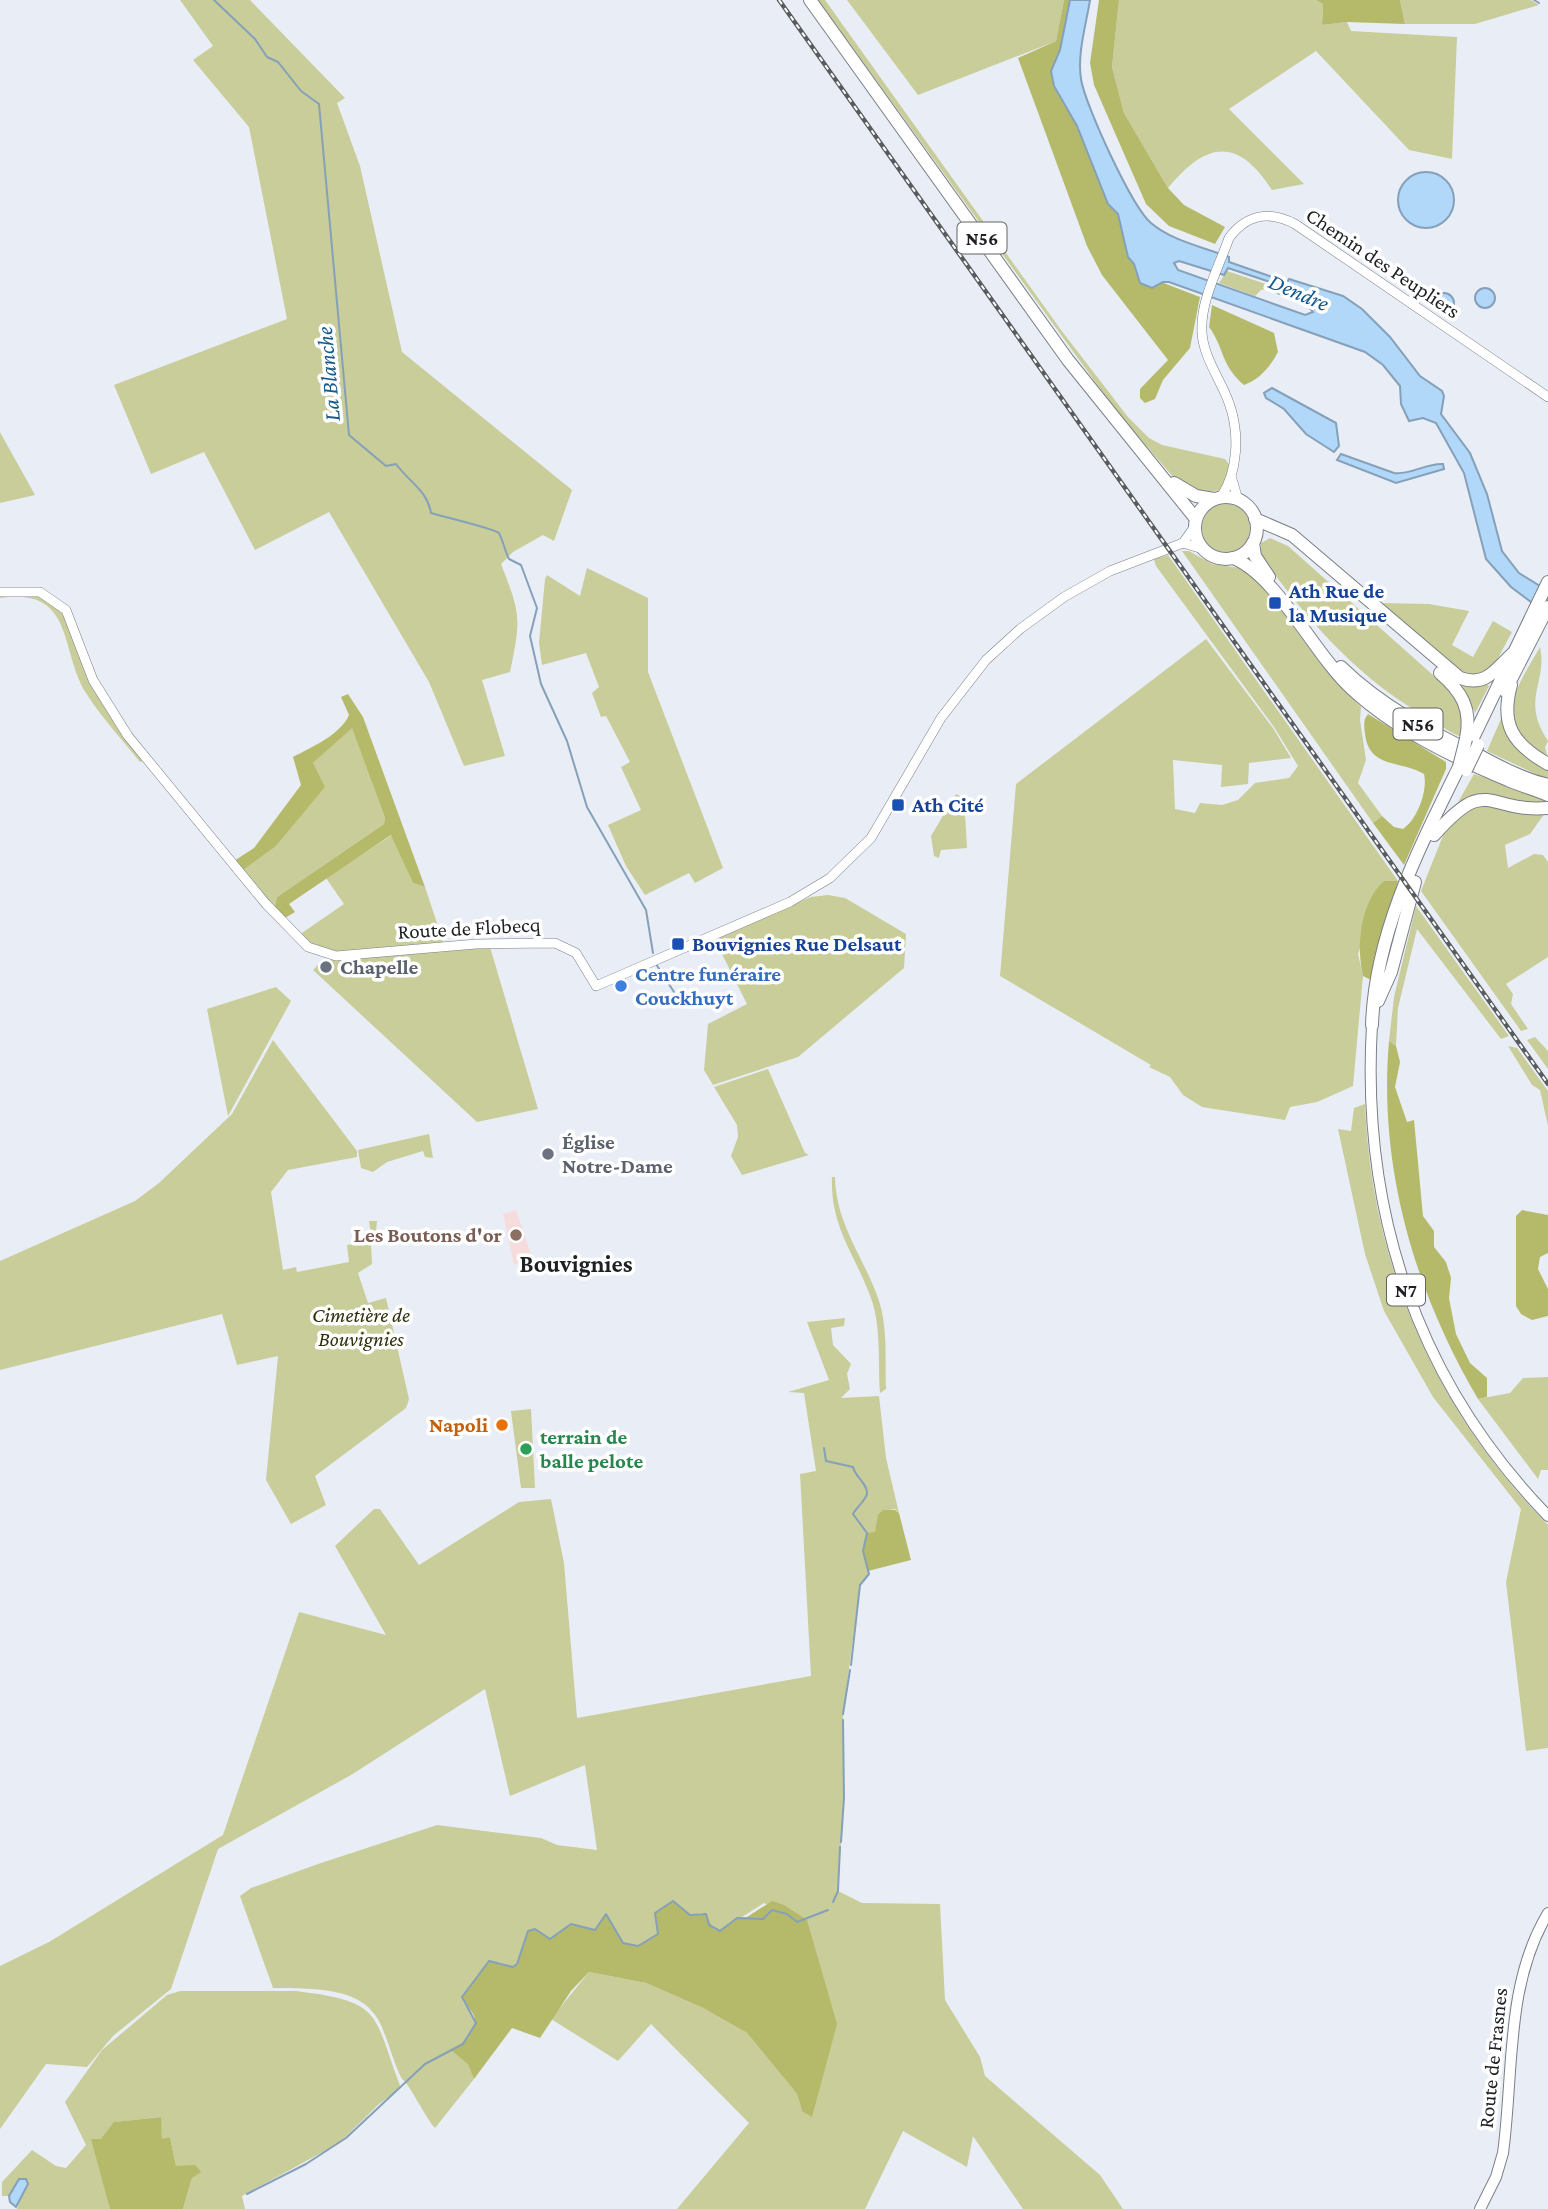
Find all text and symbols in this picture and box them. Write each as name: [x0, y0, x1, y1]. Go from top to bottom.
street label: Chemin des Peupliers: [1302, 203, 1464, 323]
road number: N56: [958, 222, 1006, 254]
water label: Dendre: [1265, 268, 1333, 316]
water label: La Blanche: [311, 325, 345, 422]
place label: Ath Rue de la Musique: [1288, 579, 1387, 627]
marker: Ath Rue de la Musique: [1267, 595, 1283, 611]
road number: N56: [1394, 708, 1442, 740]
place label: Ath Cité: [911, 793, 984, 817]
marker: Ath Cité: [890, 797, 906, 813]
street label: Route de Flobecq: [397, 912, 541, 944]
place label: Bouvignies Rue Delsaut: [692, 932, 902, 956]
marker: Bouvignies Rue Delsaut: [670, 936, 686, 952]
place label: Chapelle: [340, 955, 419, 979]
marker: Chapelle: [318, 959, 334, 975]
place label: Centre funéraire Couckhuyt: [635, 962, 781, 1010]
marker: Centre funéraire Couckhuyt: [613, 978, 629, 994]
place label: Église Notre-Dame: [562, 1130, 673, 1178]
marker: Église Notre-Dame: [540, 1146, 556, 1162]
place label: Les Boutons d'or: [354, 1223, 503, 1247]
marker: Les Boutons d'or: [508, 1227, 524, 1243]
district label: Bouvignies: [520, 1250, 633, 1277]
road number: N7: [1387, 1274, 1425, 1306]
park label: Cimetière de Bouvignies: [312, 1303, 410, 1351]
place label: Napoli: [429, 1413, 488, 1437]
marker: Napoli: [494, 1417, 510, 1433]
place label: terrain de balle pelote: [539, 1425, 643, 1473]
marker: terrain de balle pelote: [518, 1441, 534, 1457]
street label: Route de Frasnes: [1474, 1987, 1512, 2129]

